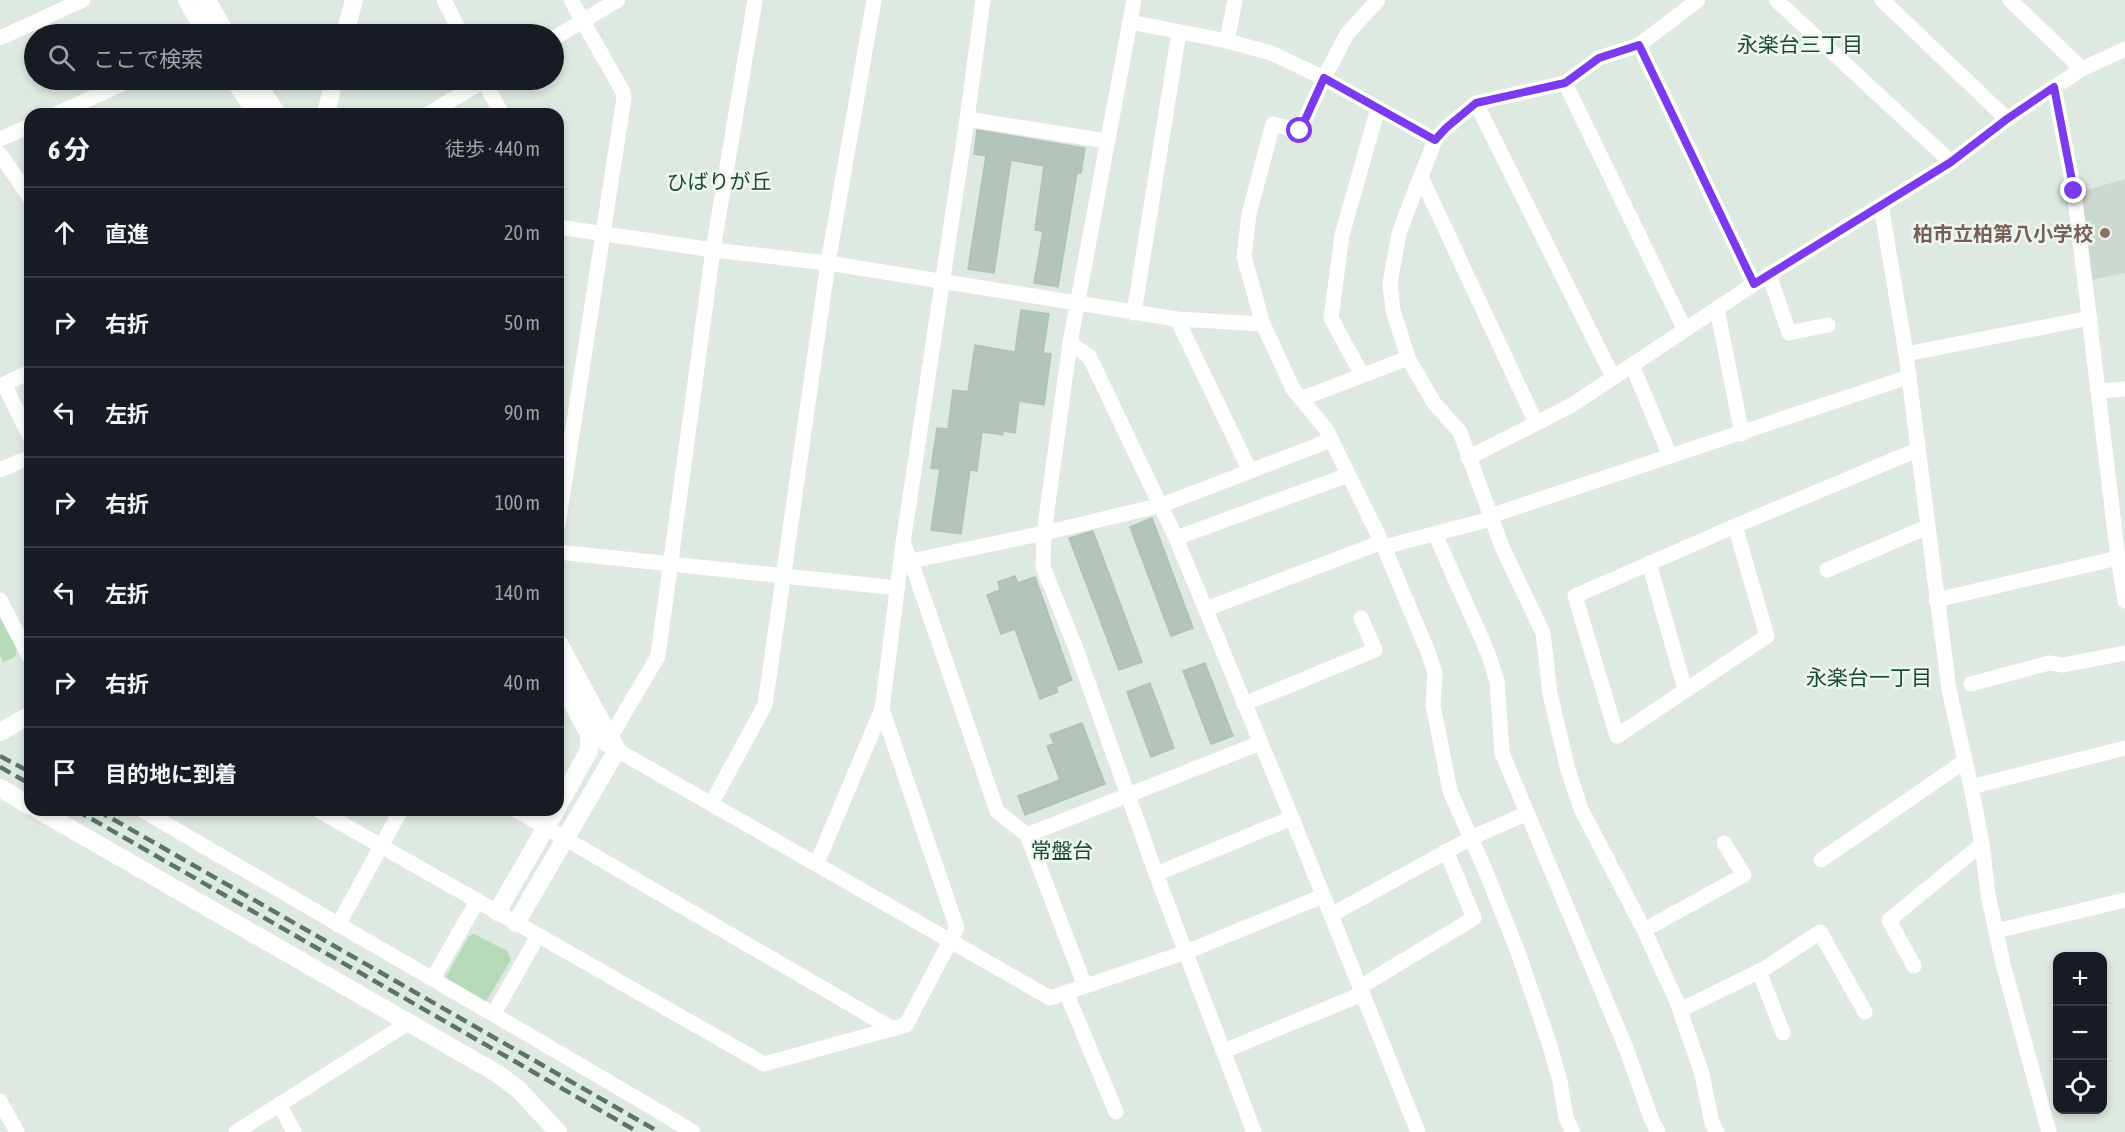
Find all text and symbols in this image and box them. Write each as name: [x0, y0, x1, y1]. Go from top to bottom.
search box: [24, 24, 564, 90]
district label: 永楽台三丁目: [1737, 32, 1863, 56]
icon: search: [45, 41, 78, 74]
text: ここで検索: [93, 46, 203, 72]
route start: [1286, 117, 1312, 143]
text: 6 分: [48, 135, 90, 165]
text: 徒歩 · 440 m: [445, 137, 540, 160]
district label: ひばりが丘: [667, 169, 772, 193]
route end: [2060, 177, 2086, 203]
icon: ahead: [48, 216, 81, 249]
text: 直進: [105, 221, 149, 247]
text: 20 m: [504, 221, 540, 244]
place label: 柏市立柏第八小学校: [1913, 222, 2093, 245]
marker: 柏市立柏第八小学校: [2098, 226, 2112, 240]
icon: right: [48, 306, 81, 339]
text: 右折: [105, 311, 149, 337]
text: 50 m: [504, 311, 540, 334]
icon: left: [48, 396, 81, 429]
text: 左折: [105, 401, 149, 427]
text: 90 m: [504, 401, 540, 424]
icon: right: [48, 486, 81, 519]
text: 右折: [105, 491, 149, 517]
text: 100 m: [495, 491, 540, 514]
icon: left: [48, 576, 81, 609]
text: 左折: [105, 581, 149, 607]
text: 140 m: [495, 581, 540, 604]
district label: 永楽台一丁目: [1806, 665, 1932, 689]
icon: right: [48, 666, 81, 699]
text: 右折: [105, 671, 149, 697]
text: 40 m: [504, 671, 540, 694]
icon: arrive: [48, 756, 81, 789]
text: 目的地に到着: [105, 761, 237, 787]
district label: 常盤台: [1031, 838, 1094, 862]
map controls: [2053, 952, 2107, 1114]
button: +: [2053, 952, 2107, 1006]
button: −: [2053, 1006, 2107, 1060]
button: locate: [2053, 1060, 2107, 1114]

